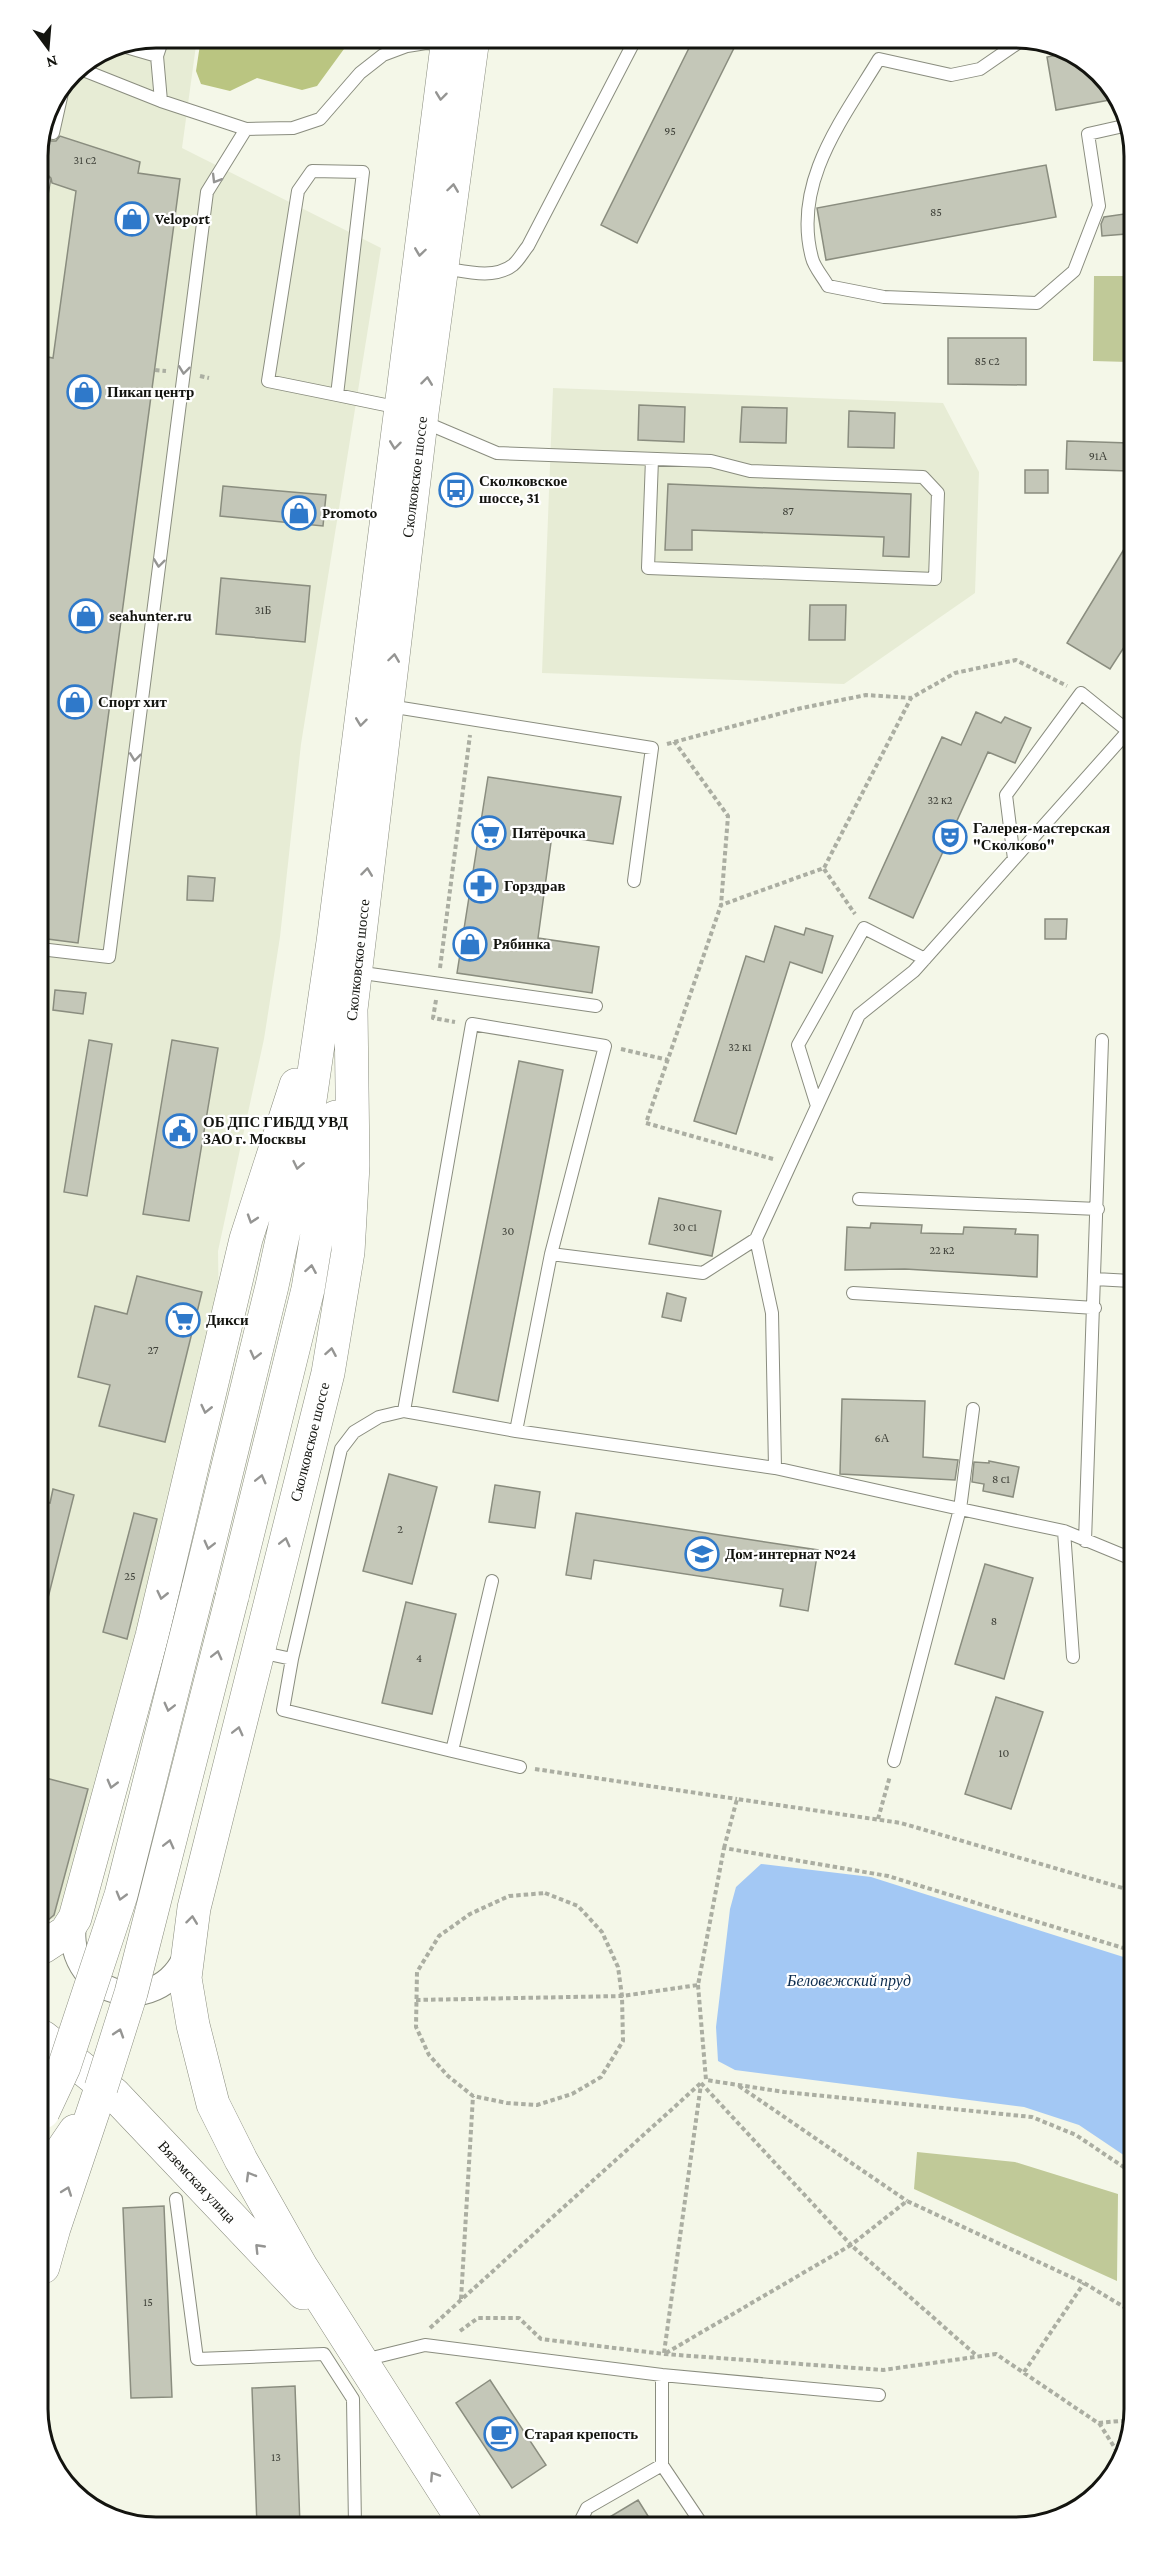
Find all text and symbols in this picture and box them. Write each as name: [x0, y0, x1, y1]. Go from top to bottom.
north arrow: [18, 18, 78, 78]
text: N: [44, 52, 60, 72]
one-way arrow: [435, 91, 447, 100]
house number: 95: [664, 124, 676, 138]
house number: 31 с2: [74, 153, 97, 167]
one-way arrow: [211, 173, 223, 183]
one-way arrow: [446, 183, 459, 192]
shop icon: Veloport: [114, 201, 150, 237]
house number: 85: [930, 205, 942, 219]
place label: Veloport: [154, 211, 210, 227]
one-way arrow: [415, 247, 427, 256]
house number: 85 с2: [974, 354, 1000, 368]
one-way arrow: [179, 365, 191, 375]
shop icon: Пикап центр: [66, 374, 102, 410]
one-way arrow: [420, 376, 432, 385]
place label: Пикап центр: [107, 384, 194, 400]
street label: Сколковское шоссе: [400, 415, 430, 539]
one-way arrow: [389, 441, 402, 450]
house number: 91А: [1089, 449, 1108, 463]
bus stop icon: Сколковское шоссе, 31: [438, 472, 474, 508]
place label: Сколковское шоссе, 31: [479, 473, 567, 506]
shop icon: Promoto: [281, 495, 317, 531]
house number: 87: [782, 504, 794, 518]
place label: Promoto: [322, 505, 377, 521]
one-way arrow: [154, 559, 166, 568]
shop icon: seahunter.ru: [68, 598, 104, 634]
house number: 31Б: [255, 603, 271, 617]
place label: seahunter.ru: [109, 608, 192, 624]
one-way arrow: [387, 653, 400, 662]
shop icon: Спорт хит: [57, 684, 93, 720]
place label: Спорт хит: [98, 694, 168, 710]
one-way arrow: [355, 718, 367, 727]
one-way arrow: [129, 752, 141, 761]
house number: 32 к2: [927, 793, 953, 807]
supermarket icon: Пятёрочка: [471, 815, 507, 851]
theatre icon: Галерея-мастерская "Сколково": [932, 819, 968, 855]
place label: Галерея-мастерская "Сколково": [973, 820, 1110, 853]
place label: Пятёрочка: [512, 825, 586, 841]
one-way arrow: [360, 868, 373, 877]
pharmacy icon: Горздрав: [463, 868, 499, 904]
place label: Горздрав: [504, 878, 566, 894]
street label: Сколковское шоссе: [344, 898, 372, 1022]
shop icon: Рябинка: [452, 926, 488, 962]
place label: Рябинка: [493, 936, 551, 952]
house number: 32 к1: [728, 1040, 752, 1054]
public building icon: ОБ ДПС ГИБДД УВД ЗАО г. Москвы: [162, 1113, 198, 1149]
place label: ОБ ДПС ГИБДД УВД ЗАО г. Москвы: [203, 1114, 349, 1147]
one-way arrow: [292, 1160, 305, 1170]
one-way arrow: [247, 1213, 259, 1224]
house number: 30 с1: [673, 1220, 697, 1234]
house number: 30: [502, 1224, 514, 1238]
house number: 22 к2: [929, 1243, 955, 1257]
one-way arrow: [305, 1264, 317, 1274]
supermarket icon: Дикси: [165, 1302, 201, 1338]
place label: Дикси: [206, 1312, 249, 1328]
house number: 27: [147, 1343, 159, 1357]
one-way arrow: [324, 1348, 337, 1358]
one-way arrow: [249, 1350, 262, 1360]
street label: Сколковское шоссе: [287, 1380, 333, 1503]
one-way arrow: [200, 1404, 213, 1414]
house number: 6А: [875, 1431, 890, 1445]
house number: 8 с1: [992, 1472, 1010, 1486]
one-way arrow: [253, 1474, 266, 1484]
house number: 2: [397, 1522, 403, 1536]
school or university icon: Дом-интернат №24: [684, 1536, 720, 1572]
one-way arrow: [278, 1537, 291, 1547]
one-way arrow: [203, 1540, 216, 1550]
place label: Дом-интернат №24: [725, 1546, 856, 1562]
house number: 25: [124, 1569, 136, 1583]
one-way arrow: [156, 1590, 169, 1600]
house number: 8: [991, 1614, 997, 1628]
one-way arrow: [209, 1651, 222, 1661]
house number: 4: [416, 1651, 422, 1665]
one-way arrow: [163, 1702, 176, 1712]
one-way arrow: [231, 1726, 243, 1737]
house number: 10: [999, 1746, 1010, 1760]
one-way arrow: [107, 1778, 119, 1788]
one-way arrow: [162, 1840, 175, 1850]
one-way arrow: [116, 1890, 128, 1901]
one-way arrow: [186, 1916, 198, 1925]
water label: Беловежский пруд: [786, 1972, 911, 1990]
one-way arrow: [112, 2028, 124, 2039]
street label: Вяземская улица: [155, 2138, 239, 2227]
one-way arrow: [246, 2172, 257, 2182]
one-way arrow: [60, 2186, 73, 2197]
one-way arrow: [256, 2244, 267, 2255]
house number: 15: [143, 2295, 153, 2309]
cafe icon: Старая крепость: [483, 2416, 519, 2452]
place label: Старая крепость: [524, 2426, 638, 2442]
house number: 13: [271, 2450, 281, 2464]
one-way arrow: [430, 2472, 441, 2483]

